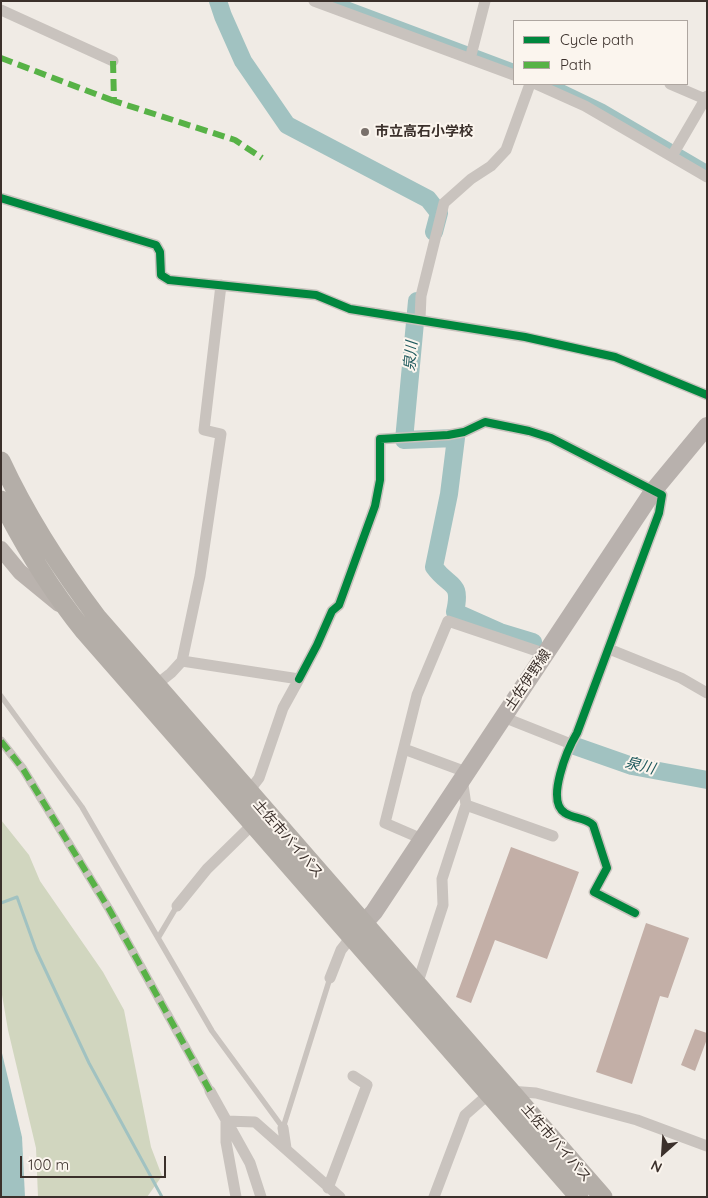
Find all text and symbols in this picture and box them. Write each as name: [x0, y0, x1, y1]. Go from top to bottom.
legend: [513, 20, 688, 85]
text: Cycle path: [560, 30, 634, 49]
text: Path: [560, 55, 592, 74]
place label: 市立高石小学校: [375, 124, 473, 140]
marker: 市立高石小学校: [359, 126, 371, 138]
water label: 泉川: [401, 340, 421, 372]
street label: 土佐伊野線: [501, 646, 555, 714]
water label: 泉川: [623, 754, 657, 778]
street label: 土佐市バイパス: [250, 797, 326, 881]
street label: 土佐市バイパス: [518, 1101, 594, 1185]
north arrow: [638, 1128, 688, 1178]
scale bar: [22, 1146, 169, 1178]
text: 100 m: [28, 1155, 69, 1174]
text: N: [648, 1156, 665, 1177]

